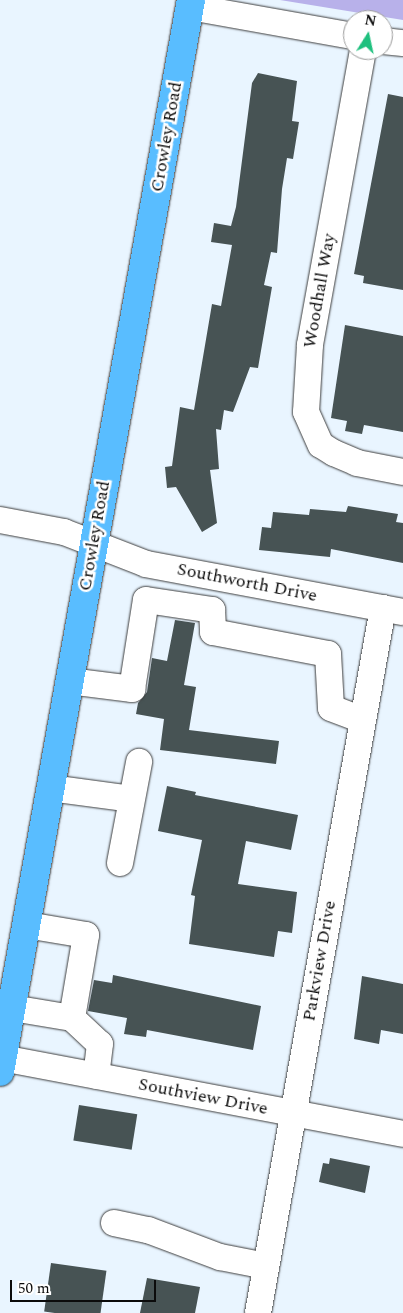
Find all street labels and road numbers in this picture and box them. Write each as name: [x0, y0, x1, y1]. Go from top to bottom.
street label: Crowley Road: [147, 80, 187, 194]
street label: Woodhall Way: [299, 232, 341, 350]
street label: Crowley Road: [75, 479, 115, 593]
street label: Southworth Drive: [175, 559, 319, 607]
street label: Parkview Drive: [299, 899, 341, 1023]
street label: Southview Drive: [136, 1074, 270, 1120]

